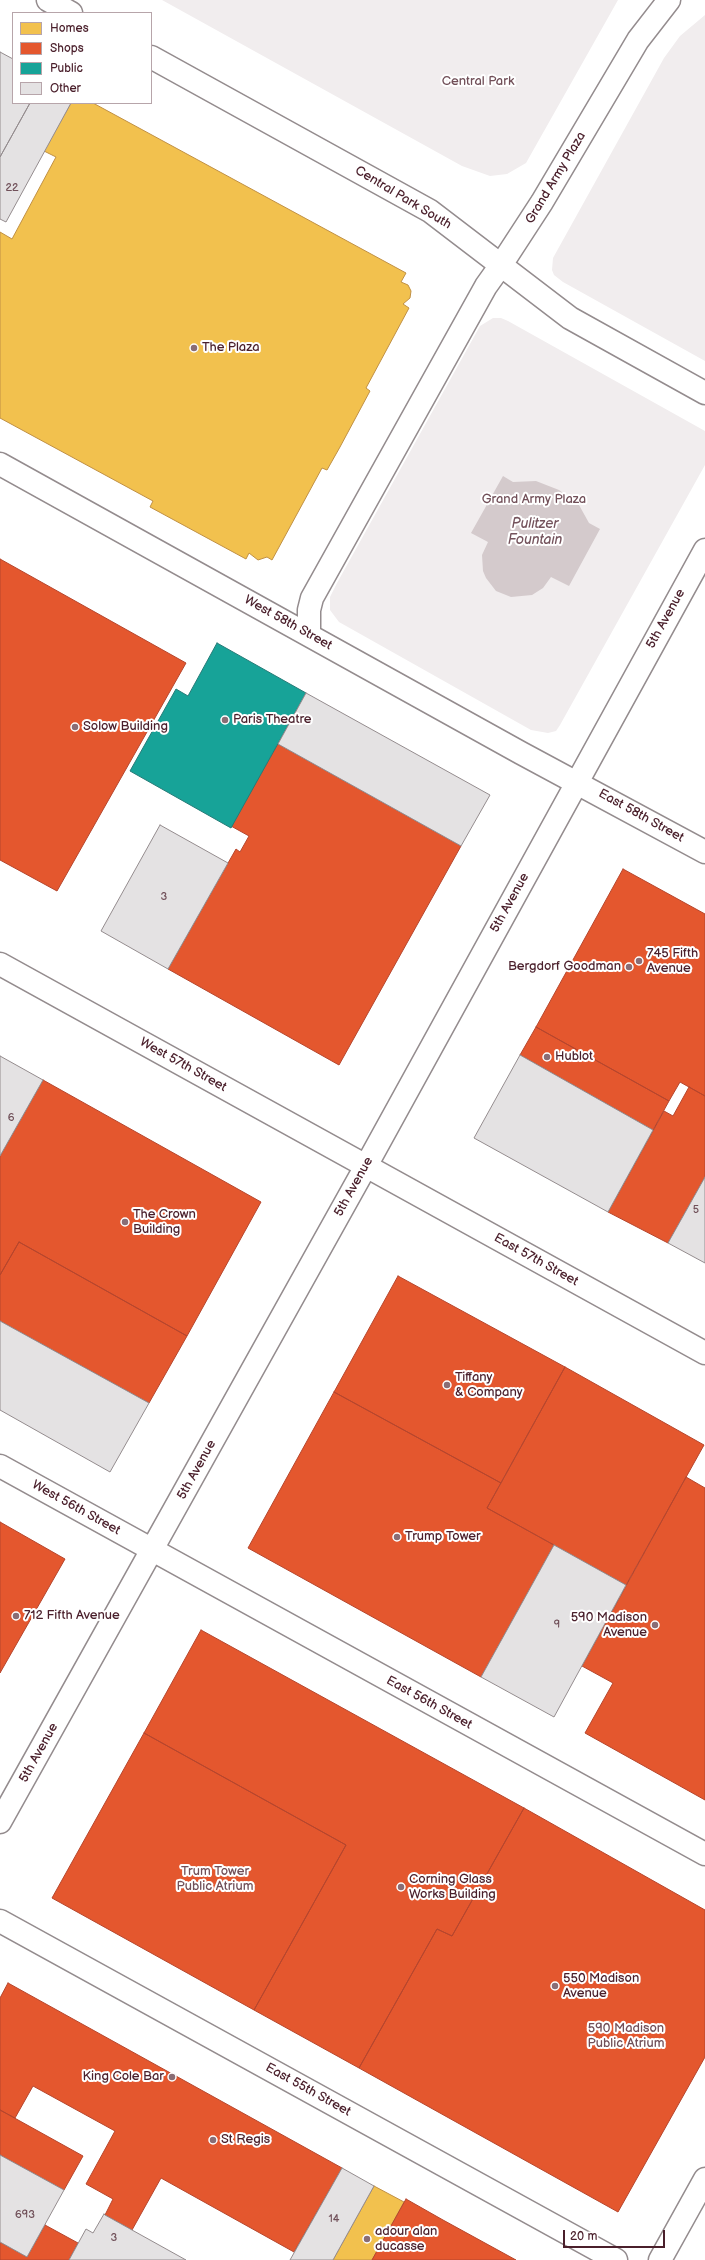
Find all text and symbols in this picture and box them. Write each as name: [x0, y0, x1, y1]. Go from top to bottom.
legend: [12, 12, 152, 104]
text: Homes: [50, 21, 89, 36]
text: Shops: [50, 41, 84, 56]
text: Public: [50, 61, 83, 76]
park label: Central Park: [442, 74, 514, 90]
text: Other: [50, 81, 81, 96]
street label: Grand Army Plaza: [522, 129, 590, 227]
street label: Central Park South: [352, 163, 454, 233]
house number: 22: [6, 181, 18, 195]
place label: The Plaza: [202, 340, 260, 356]
marker: The Plaza: [189, 343, 199, 353]
park label: Grand Army Plaza: [482, 492, 586, 508]
water label: Pulitzer Fountain: [508, 516, 562, 548]
street label: 5th Avenue: [643, 586, 689, 652]
street label: West 58th Street: [241, 592, 335, 654]
place label: Paris Theatre: [233, 712, 312, 728]
marker: Paris Theatre: [220, 715, 230, 725]
place label: Solow Building: [83, 719, 168, 735]
marker: Solow Building: [70, 722, 80, 732]
street label: East 58th Street: [596, 786, 686, 846]
street label: 5th Avenue: [487, 870, 533, 936]
house number: 3: [161, 890, 167, 904]
place label: 745 Fifth Avenue: [647, 946, 698, 977]
marker: 745 Fifth Avenue: [634, 956, 644, 966]
place label: Bergdorf Goodman: [508, 959, 621, 975]
marker: Bergdorf Goodman: [624, 962, 634, 972]
street label: West 57th Street: [137, 1035, 229, 1095]
place label: Hublot: [555, 1049, 593, 1065]
marker: Hublot: [542, 1052, 552, 1062]
house number: 6: [8, 1111, 14, 1125]
street label: 5th Avenue: [331, 1154, 377, 1220]
house number: 5: [693, 1203, 699, 1217]
place label: The Crown Building: [133, 1207, 196, 1238]
marker: The Crown Building: [120, 1217, 130, 1227]
street label: East 57th Street: [491, 1230, 581, 1290]
place label: Tiffany & Company: [455, 1370, 523, 1401]
marker: Tiffany & Company: [442, 1380, 452, 1390]
street label: 5th Avenue: [174, 1437, 220, 1503]
street label: West 56th Street: [29, 1477, 123, 1539]
place label: Trump Tower: [405, 1529, 481, 1545]
marker: Trump Tower: [392, 1532, 402, 1542]
place label: 712 Fifth Avenue: [24, 1608, 120, 1624]
place label: 590 Madison Avenue: [571, 1610, 647, 1641]
marker: 712 Fifth Avenue: [11, 1611, 21, 1621]
house number: 9: [554, 1618, 560, 1632]
marker: 590 Madison Avenue: [650, 1620, 660, 1630]
street label: East 56th Street: [383, 1673, 475, 1733]
street label: 5th Avenue: [16, 1720, 62, 1786]
park label: Trum Tower Public Atrium: [177, 1864, 253, 1895]
place label: Corning Glass Works Building: [409, 1872, 496, 1903]
marker: Corning Glass Works Building: [396, 1882, 406, 1892]
place label: 550 Madison Avenue: [563, 1971, 639, 2002]
marker: 550 Madison Avenue: [550, 1981, 560, 1991]
park label: 590 Madison Public Atrium: [588, 2021, 664, 2052]
street label: East 55th Street: [263, 2060, 353, 2120]
place label: King Cole Bar: [83, 2069, 164, 2085]
marker: King Cole Bar: [167, 2072, 177, 2082]
place label: St Regis: [221, 2132, 270, 2148]
marker: St Regis: [208, 2135, 218, 2145]
house number: 693: [15, 2208, 35, 2222]
house number: 14: [329, 2212, 339, 2226]
scale bar: [565, 2222, 667, 2248]
place label: adour alan ducasse: [375, 2224, 437, 2255]
text: 20 m: [570, 2229, 597, 2244]
house number: 3: [111, 2231, 117, 2245]
marker: adour alan ducasse: [362, 2234, 372, 2244]

